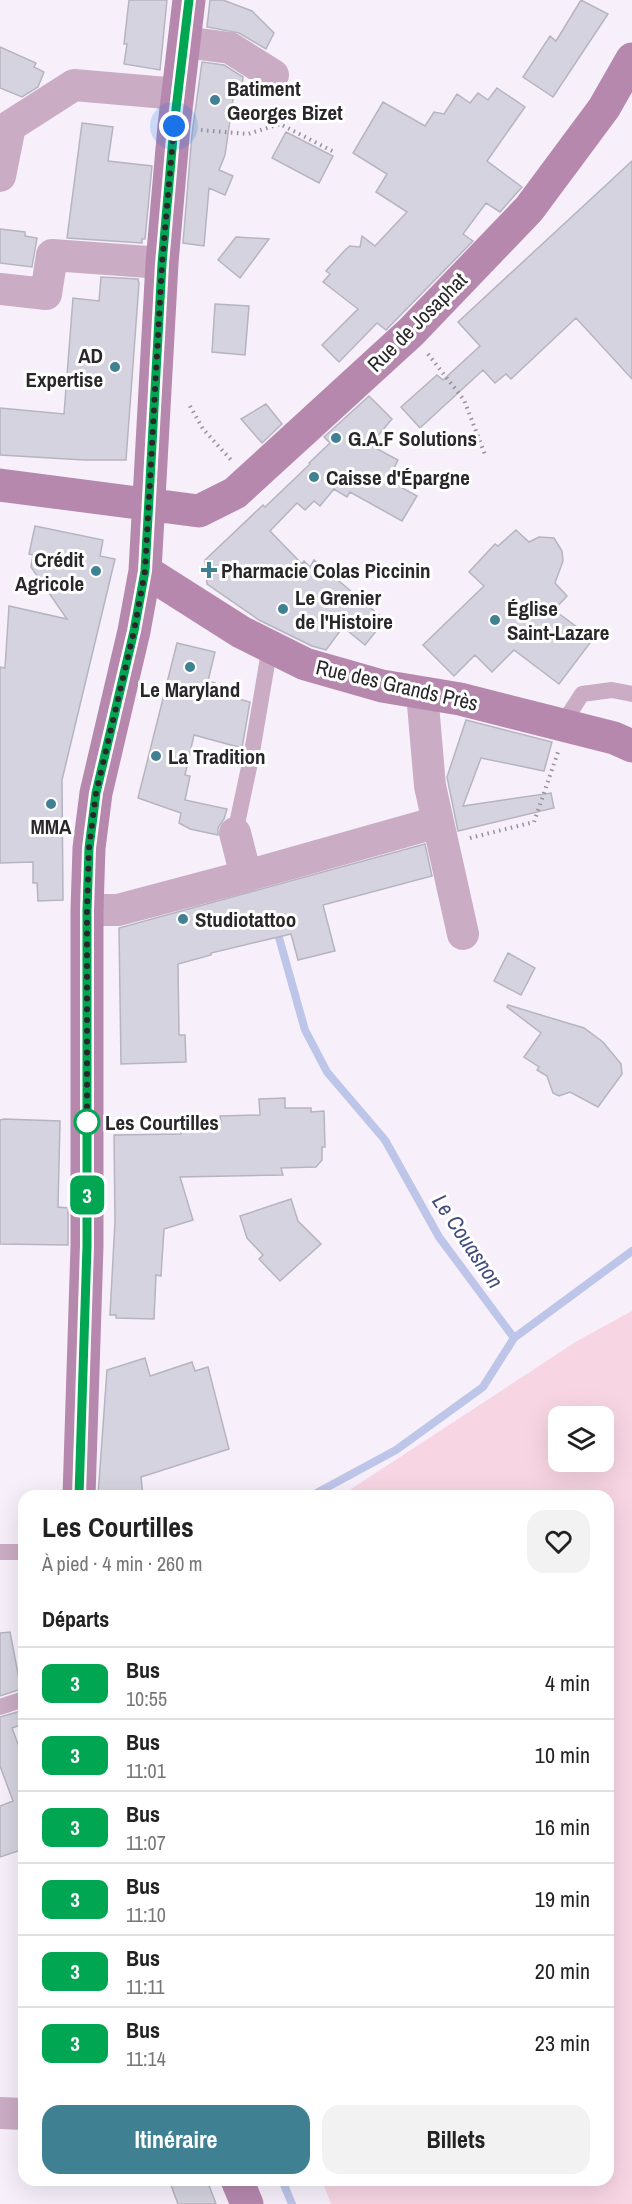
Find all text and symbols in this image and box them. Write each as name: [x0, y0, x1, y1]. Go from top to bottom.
place label: Batiment Georges Bizet: [227, 74, 343, 127]
marker: Batiment Georges Bizet: [208, 93, 222, 107]
your location: [159, 111, 189, 141]
street label: Rue de Josaphat: [361, 266, 473, 378]
place label: AD Expertise: [25, 341, 103, 394]
marker: AD Expertise: [108, 360, 122, 374]
place label: G.A.F Solutions: [348, 424, 477, 453]
marker: G.A.F Solutions: [329, 431, 343, 445]
place label: Caisse d'Épargne: [326, 463, 470, 492]
marker: Caisse d'Épargne: [307, 470, 321, 484]
place label: Crédit Agricole: [15, 545, 84, 598]
place label: Pharmacie Colas Piccinin: [221, 556, 431, 585]
marker: Pharmacie Colas Piccinin: [202, 563, 216, 577]
marker: Crédit Agricole: [89, 564, 103, 578]
place label: Le Grenier de l'Histoire: [295, 583, 393, 636]
place label: Église Saint-Lazare: [507, 594, 609, 647]
marker: Le Grenier de l'Histoire: [276, 602, 290, 616]
marker: Église Saint-Lazare: [488, 613, 502, 627]
street label: Rue des Grands Près: [313, 652, 481, 718]
marker: Le Maryland: [183, 660, 197, 674]
place label: Le Maryland: [140, 675, 240, 704]
place label: La Tradition: [168, 742, 266, 771]
marker: La Tradition: [149, 749, 163, 763]
marker: MMA: [44, 797, 58, 811]
place label: MMA: [30, 812, 72, 841]
place label: Studiotattoo: [195, 905, 296, 934]
marker: Studiotattoo: [176, 912, 190, 926]
place label: Les Courtilles: [105, 1108, 219, 1137]
marker: Les Courtilles: [74, 1109, 100, 1135]
line badge: 3: [68, 1176, 106, 1214]
text: 3: [82, 1181, 92, 1210]
water label: Le Couasnon: [426, 1188, 510, 1294]
map controls: [548, 1406, 614, 1472]
button: layers: [548, 1406, 614, 1472]
text: Les Courtilles: [42, 1508, 194, 1546]
button: heart: [527, 1510, 590, 1573]
text: À pied · 4 min · 260 m: [42, 1550, 202, 1577]
text: Départs: [42, 1604, 109, 1634]
text: Bus: [126, 1655, 160, 1685]
text: 4 min: [545, 1668, 590, 1698]
text: 3: [70, 1669, 80, 1698]
text: 10:55: [126, 1685, 167, 1712]
text: Bus: [126, 1727, 160, 1757]
text: 10 min: [535, 1740, 590, 1770]
text: 3: [70, 1741, 80, 1770]
text: 11:01: [126, 1757, 166, 1784]
text: Bus: [126, 1799, 160, 1829]
text: 16 min: [535, 1812, 590, 1842]
text: 3: [70, 1813, 80, 1842]
text: 11:07: [126, 1829, 166, 1856]
text: Bus: [126, 1871, 160, 1901]
text: 19 min: [535, 1884, 590, 1914]
text: 3: [70, 1885, 80, 1914]
text: 11:10: [126, 1901, 166, 1928]
text: Bus: [126, 1943, 160, 1973]
text: 20 min: [535, 1956, 590, 1986]
text: 3: [70, 1957, 80, 1986]
text: 11:11: [126, 1973, 165, 2000]
text: Bus: [126, 2015, 160, 2045]
text: 23 min: [535, 2028, 590, 2058]
text: 3: [70, 2029, 80, 2058]
text: 11:14: [126, 2045, 166, 2072]
button: Itinéraire: [42, 2105, 310, 2174]
button: Billets: [322, 2105, 590, 2174]

